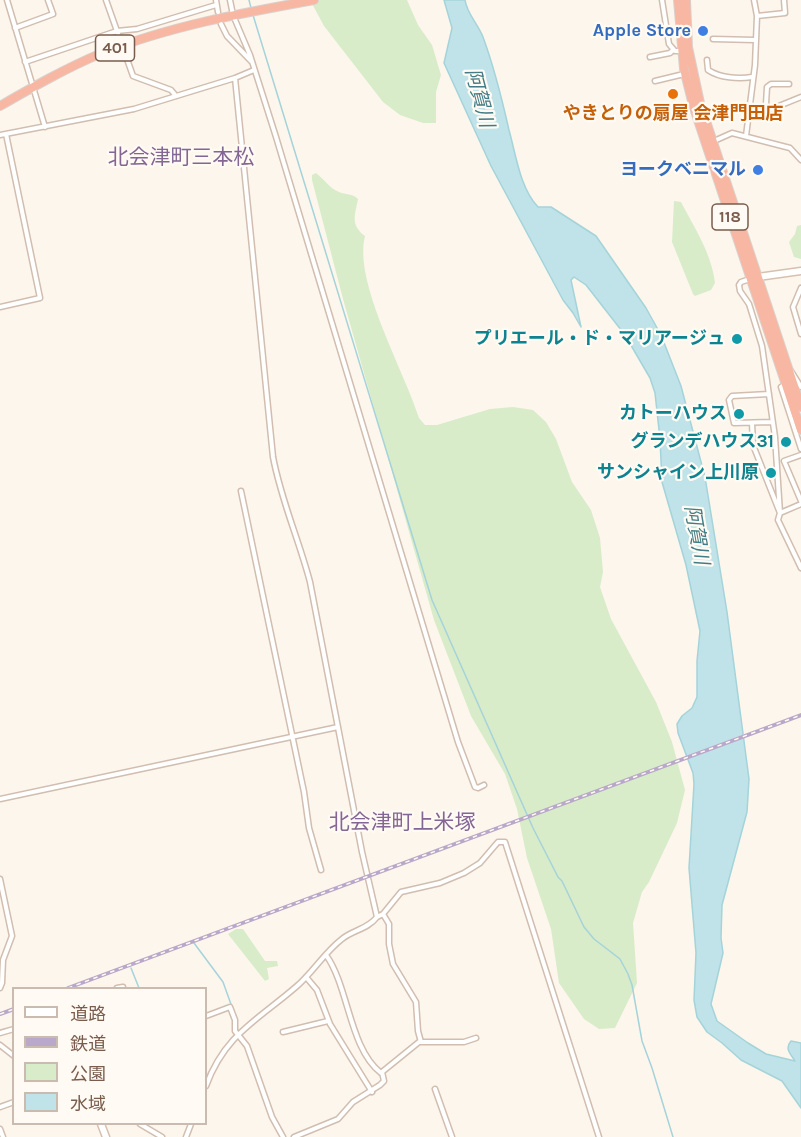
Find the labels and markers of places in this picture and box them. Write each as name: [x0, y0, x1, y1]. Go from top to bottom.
place label: Apple Store: [593, 20, 691, 42]
marker: Apple Store: [696, 24, 710, 38]
marker: やきとりの扇屋 会津門田店: [666, 87, 680, 101]
place label: やきとりの扇屋 会津門田店: [563, 103, 783, 125]
place label: ヨークベニマル: [620, 159, 746, 181]
marker: ヨークベニマル: [751, 163, 765, 177]
place label: プリエール・ド・マリアージュ: [474, 328, 725, 350]
marker: プリエール・ド・マリアージュ: [730, 332, 744, 346]
place label: カトーハウス: [619, 403, 727, 425]
marker: カトーハウス: [732, 407, 746, 421]
place label: グランデハウス31: [630, 431, 774, 453]
marker: グランデハウス31: [779, 435, 793, 449]
place label: サンシャイン上川原: [597, 462, 759, 484]
marker: サンシャイン上川原: [764, 466, 778, 480]

